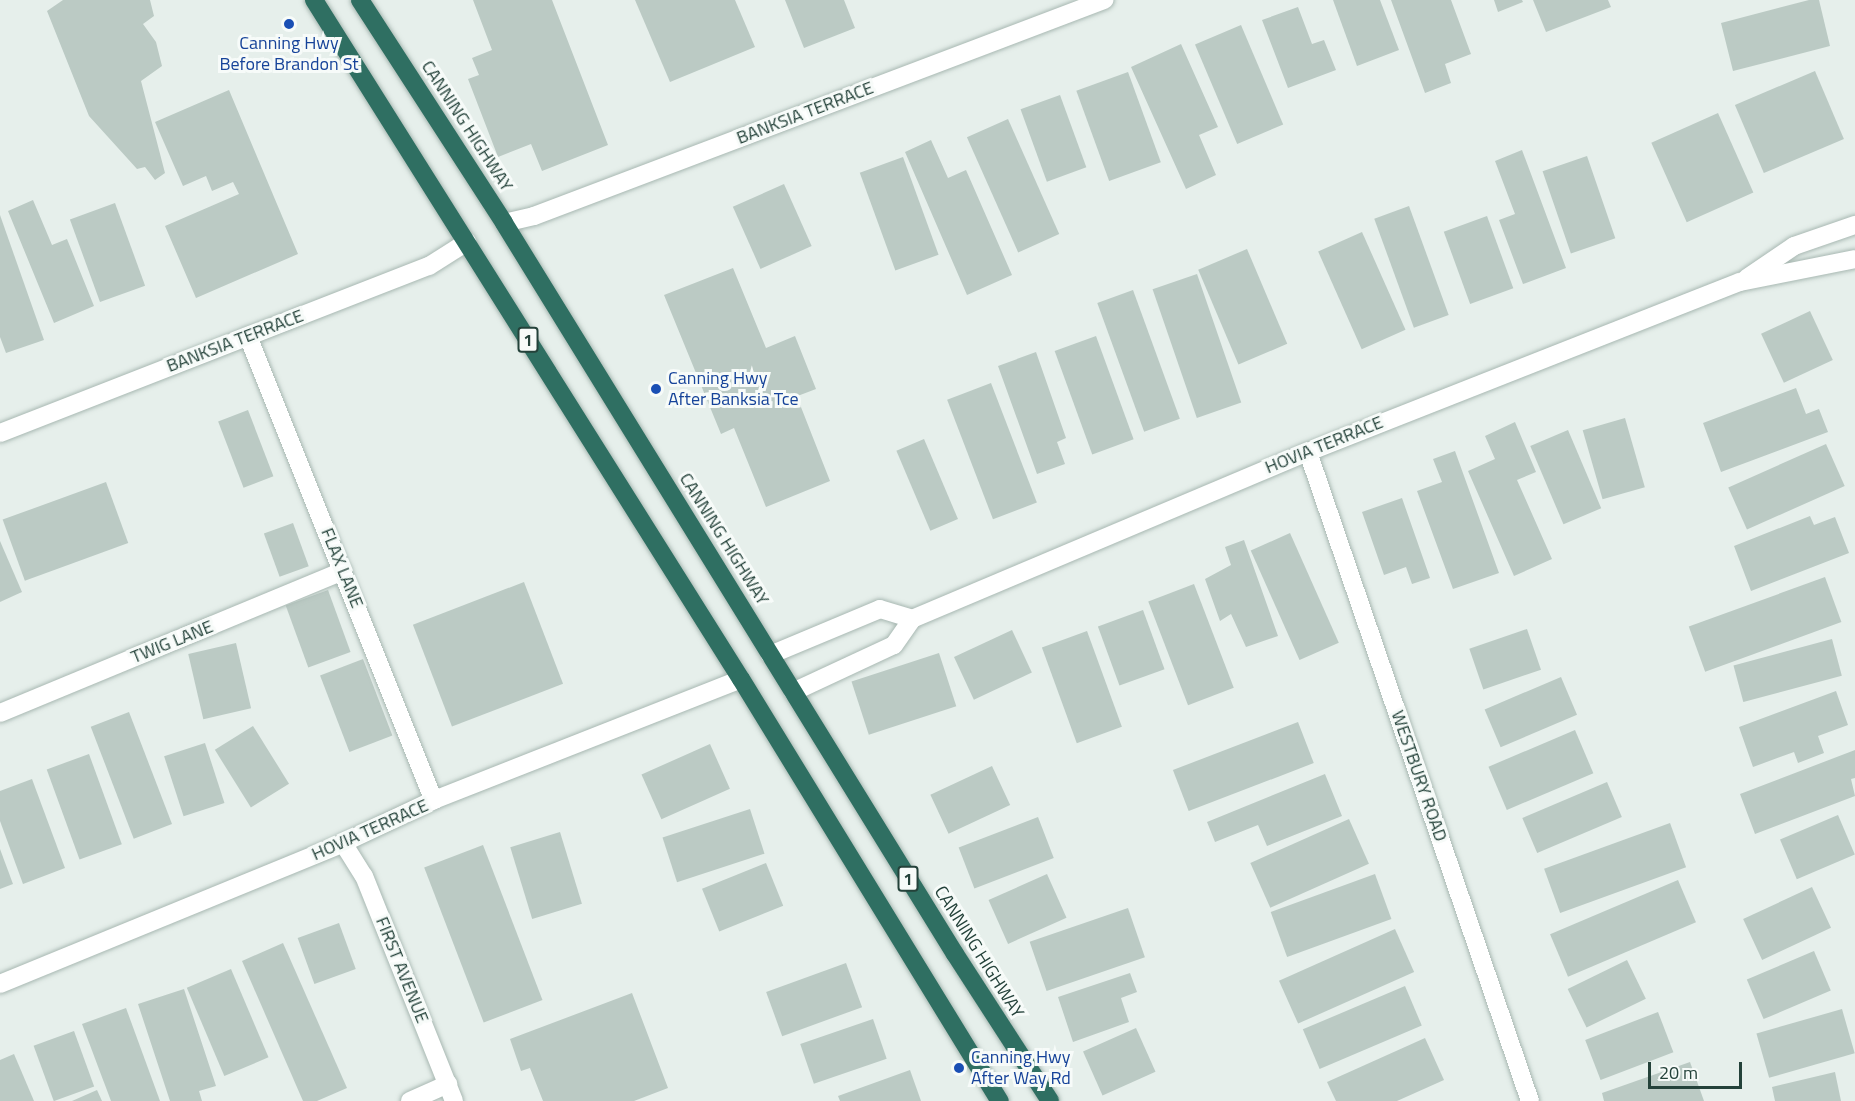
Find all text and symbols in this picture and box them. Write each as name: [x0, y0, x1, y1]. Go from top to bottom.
marker: Canning Hwy Before Brandon St: [282, 17, 296, 31]
place label: Canning Hwy Before Brandon St: [219, 33, 359, 76]
street label: CANNING HIGHWAY: [417, 57, 517, 195]
street label: BANKSIA TERRACE: [734, 77, 876, 149]
street label: BANKSIA TERRACE: [164, 305, 306, 377]
road number: 1: [518, 327, 538, 353]
place label: Canning Hwy After Banksia Tce: [668, 368, 798, 410]
marker: Canning Hwy After Banksia Tce: [649, 382, 663, 396]
street label: HOVIA TERRACE: [1262, 412, 1386, 478]
street label: CANNING HIGHWAY: [675, 469, 773, 609]
street label: FLAX LANE: [316, 525, 368, 611]
street label: TWIG LANE: [128, 616, 216, 668]
street label: WESTBURY ROAD: [1386, 708, 1452, 844]
street label: HOVIA TERRACE: [308, 795, 432, 865]
road number: 1: [898, 866, 918, 892]
street label: CANNING HIGHWAY: [930, 882, 1028, 1022]
street label: FIRST AVENUE: [371, 914, 433, 1026]
place label: Canning Hwy After Way Rd: [971, 1047, 1071, 1090]
scale bar: [1651, 1050, 1746, 1088]
text: 20 m: [1659, 1059, 1698, 1086]
marker: Canning Hwy After Way Rd: [952, 1061, 966, 1075]

